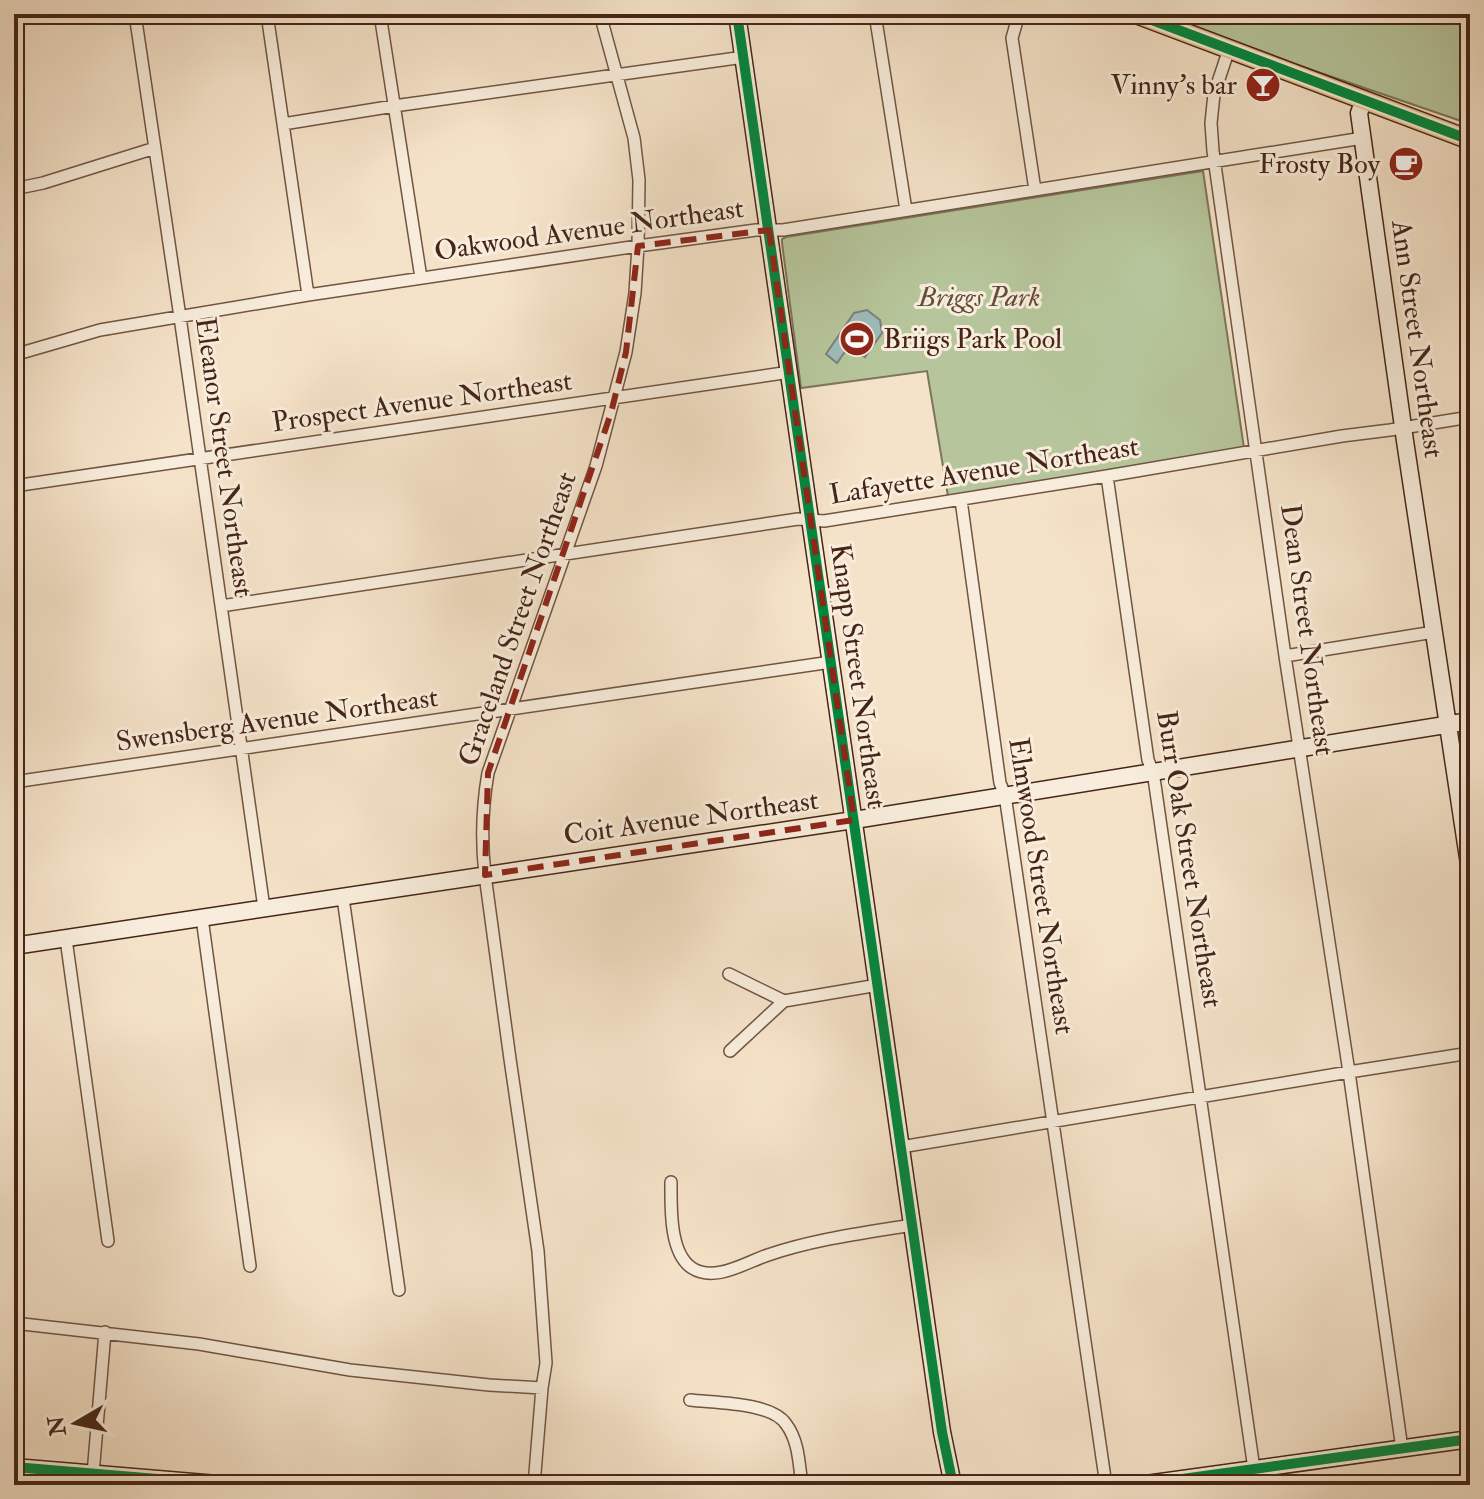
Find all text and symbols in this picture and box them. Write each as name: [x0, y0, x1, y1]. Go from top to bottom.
bar icon: Vinny's bar: [1244, 66, 1282, 104]
place label: Vinny's bar: [1110, 68, 1238, 103]
cafe icon: Frosty Boy: [1387, 145, 1425, 183]
place label: Frosty Boy: [1258, 147, 1381, 182]
street label: Oakwood Avenue Northeast: [432, 191, 746, 269]
street label: Ann Street Northeast: [1383, 217, 1451, 460]
park label: Briggs Park: [916, 280, 1040, 315]
street label: Eleanor Street Northeast: [187, 315, 261, 599]
sports icon: Briigs Park Pool: [838, 320, 876, 358]
place label: Briigs Park Pool: [883, 322, 1062, 357]
street label: Prospect Avenue Northeast: [270, 364, 574, 440]
street label: Lafayette Avenue Northeast: [827, 429, 1141, 513]
street label: Graceland Street Northeast: [451, 467, 585, 771]
street label: Dean Street Northeast: [1272, 502, 1342, 758]
street label: Knapp Street Northeast: [822, 541, 894, 811]
street label: Swensberg Avenue Northeast: [114, 680, 440, 760]
street label: Burr Oak Street Northeast: [1148, 708, 1230, 1010]
street label: Elmwood Street Northeast: [1000, 735, 1082, 1037]
street label: Coit Avenue Northeast: [561, 783, 821, 853]
north arrow: [36, 1383, 116, 1463]
text: N: [42, 1414, 73, 1439]

